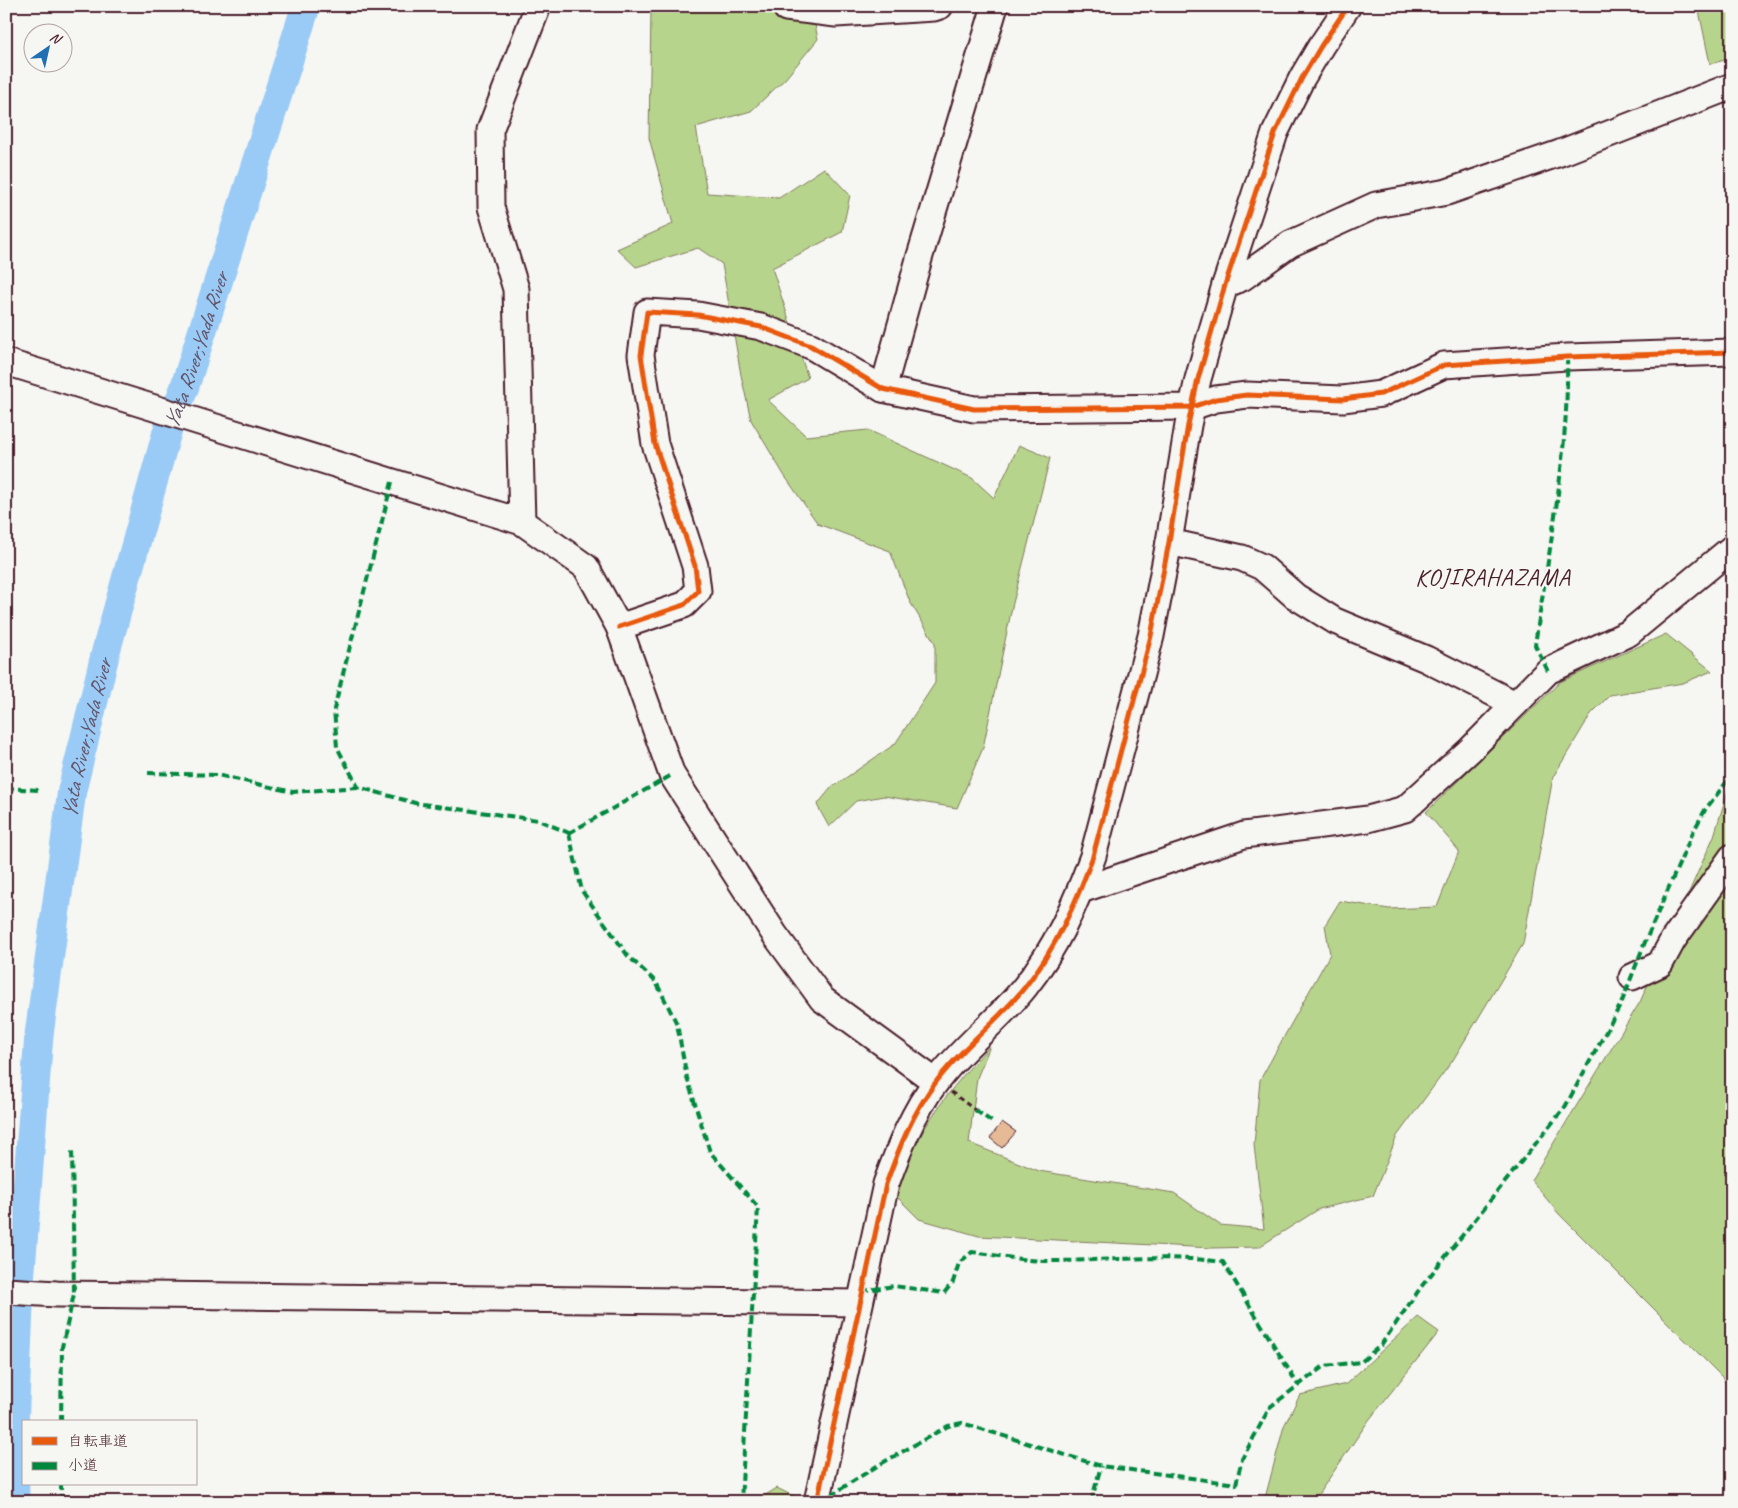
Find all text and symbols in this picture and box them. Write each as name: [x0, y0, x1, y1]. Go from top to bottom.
north arrow: [22, 22, 72, 72]
text: N: [47, 28, 65, 48]
water label: Yata River;Yada River: [157, 266, 236, 432]
district label: KOJIRAHAZAMA: [1415, 562, 1571, 592]
water label: Yata River;Yada River: [55, 653, 119, 820]
legend: [22, 1420, 198, 1486]
text: 自転車道: [68, 1432, 128, 1451]
text: 小道: [68, 1456, 98, 1475]

